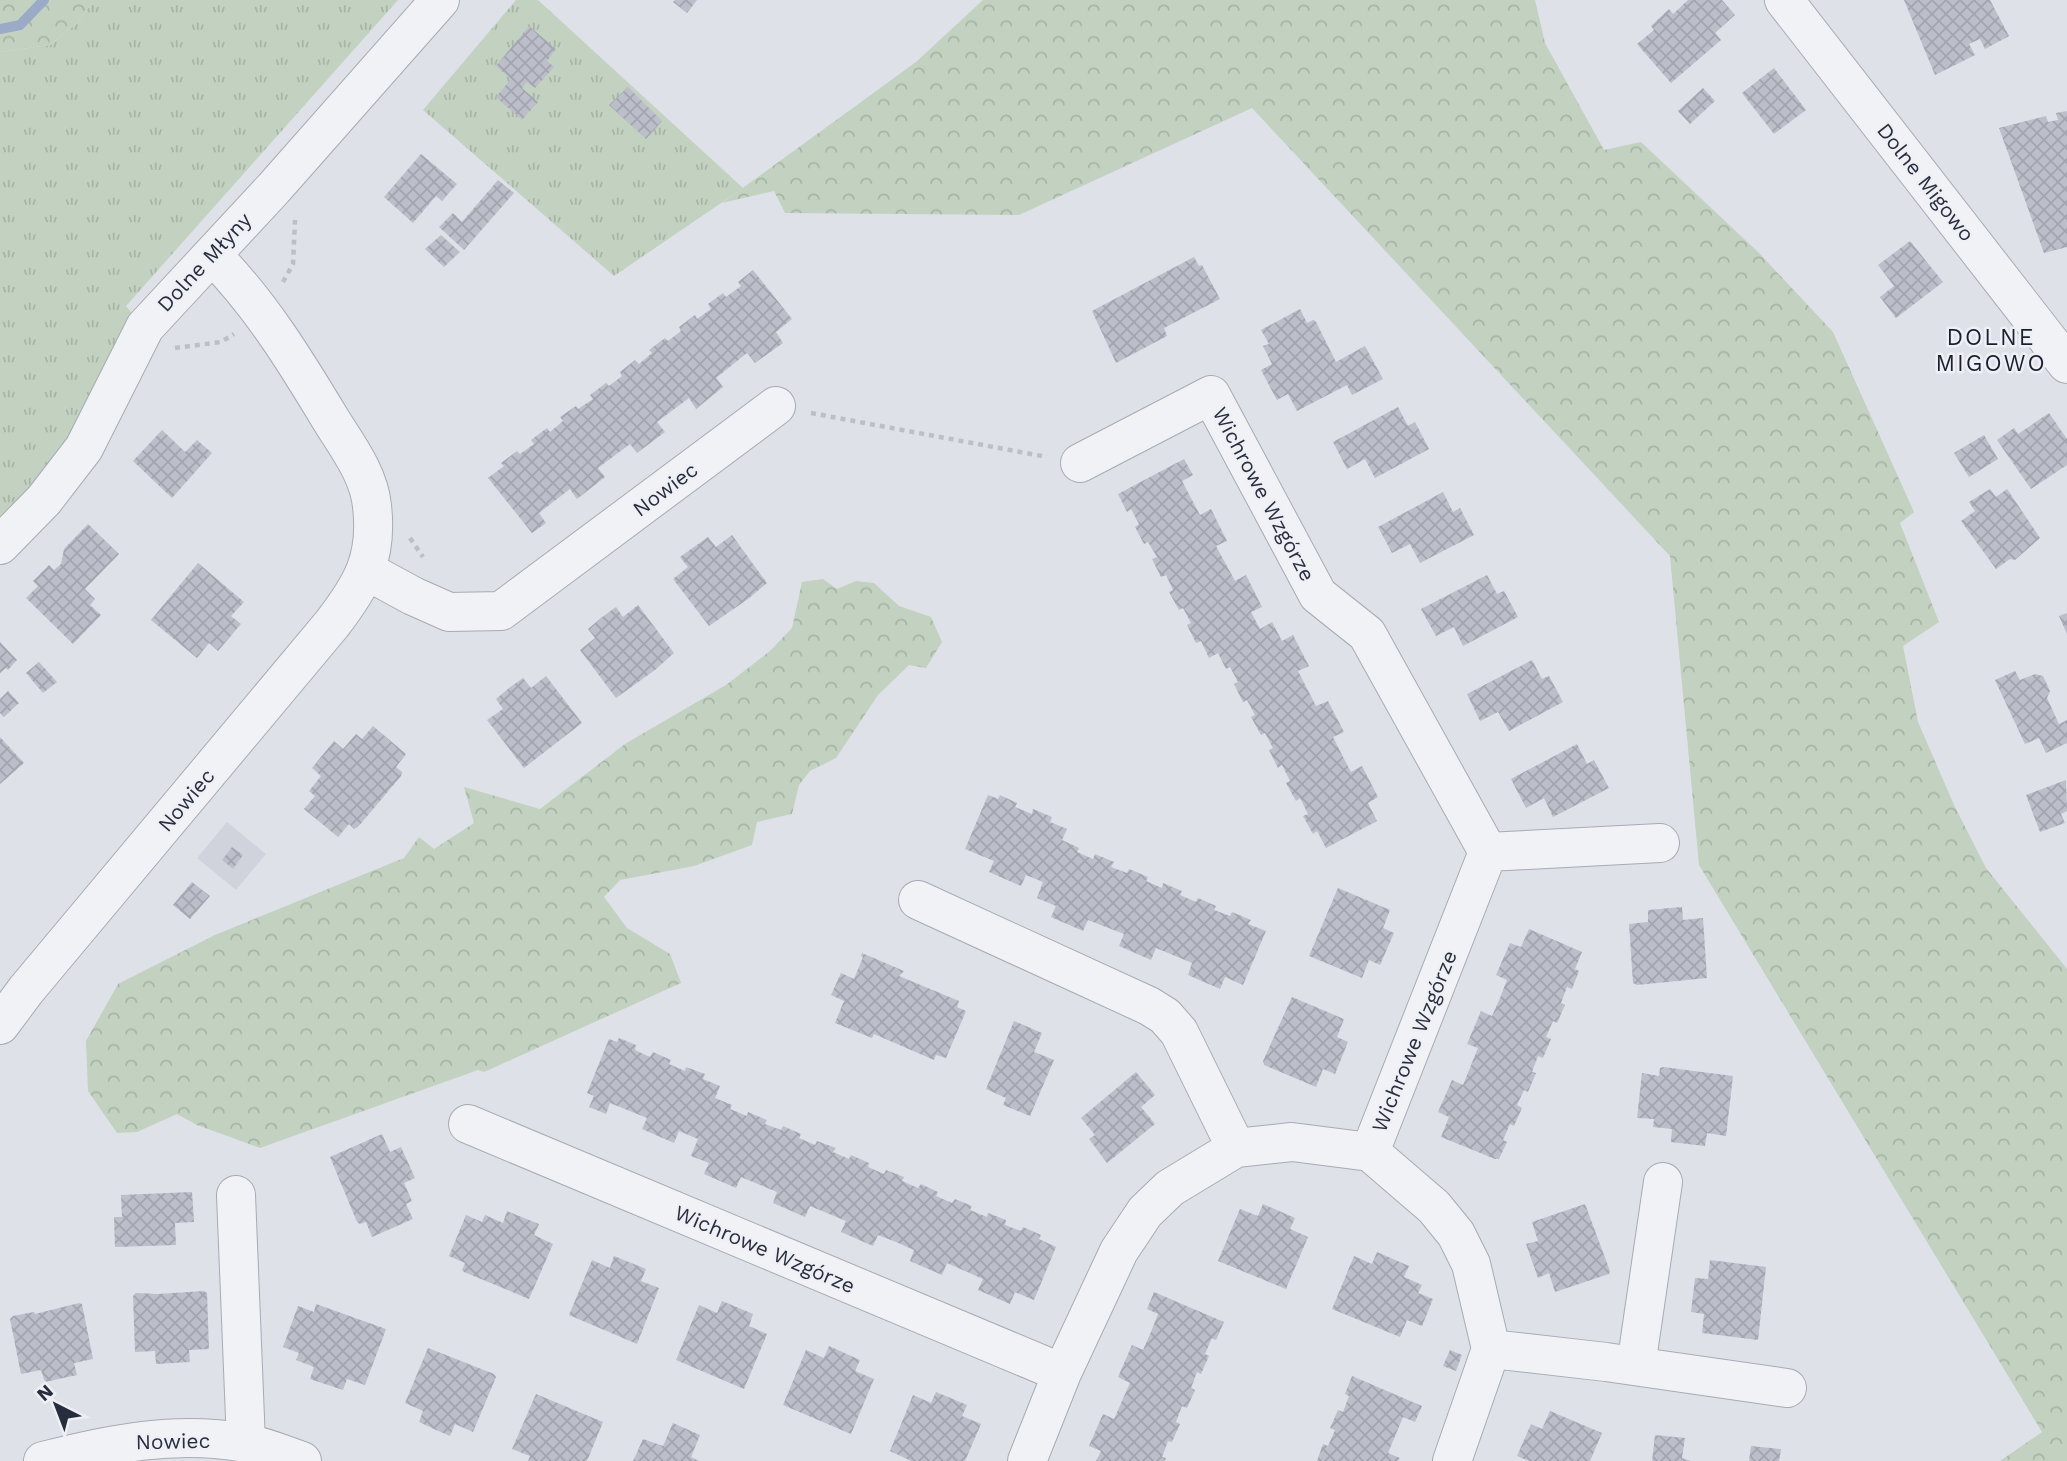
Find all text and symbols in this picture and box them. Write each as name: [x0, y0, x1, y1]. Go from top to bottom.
street label: Dolne Migowo: [1872, 118, 1980, 246]
street label: Dolne Młyny: [152, 207, 256, 317]
district label: DOLNE MIGOWO: [1935, 324, 2047, 377]
street label: Wichrowe Wzgórze: [1207, 403, 1321, 585]
street label: Nowiec: [628, 457, 702, 521]
street label: Nowiec: [152, 763, 220, 837]
street label: Wichrowe Wzgórze: [1366, 946, 1462, 1136]
street label: Wichrowe Wzgórze: [671, 1200, 859, 1298]
north arrow: [21, 1370, 91, 1440]
text: N: [32, 1379, 58, 1406]
street label: Nowiec: [136, 1428, 210, 1454]

